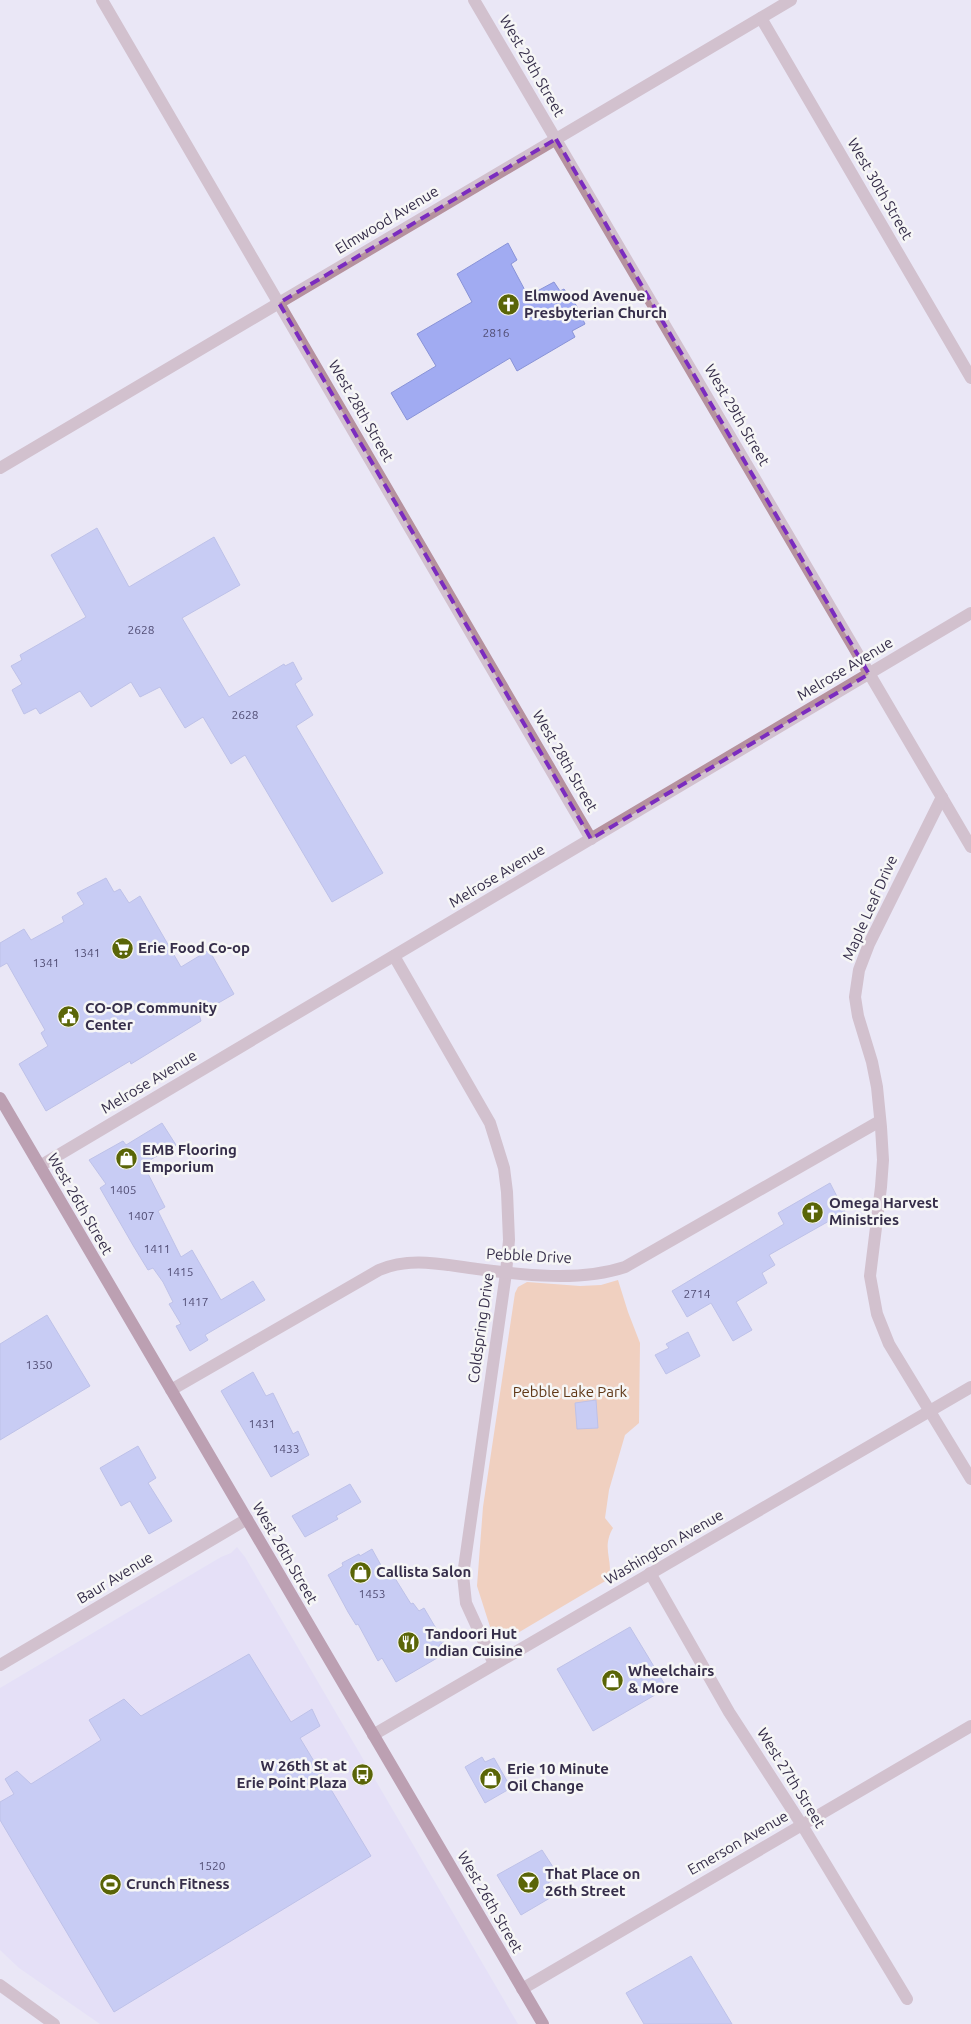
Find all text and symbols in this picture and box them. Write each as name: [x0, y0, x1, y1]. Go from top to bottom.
street label: West 29th Street: [496, 12, 568, 120]
street label: West 30th Street: [844, 135, 916, 243]
street label: Elmwood Avenue: [332, 182, 441, 257]
place label: Elmwood Avenue Presbyterian Church: [524, 287, 667, 321]
church icon: Elmwood Avenue Presbyterian Church: [496, 293, 520, 317]
house number: 2816: [482, 326, 510, 339]
street label: West 28th Street: [325, 357, 397, 465]
street label: West 29th Street: [701, 361, 773, 469]
house number: 2628: [127, 623, 155, 636]
street label: Melrose Avenue: [794, 633, 896, 704]
street label: West 28th Street: [529, 707, 601, 815]
house number: 2628: [231, 708, 259, 721]
street label: Melrose Avenue: [446, 840, 548, 911]
street label: Maple Leaf Drive: [839, 853, 900, 963]
supermarket icon: Erie Food Co-op: [110, 936, 134, 960]
place label: Erie Food Co-op: [138, 939, 250, 956]
house number: 1341: [73, 946, 101, 959]
house number: 1341: [32, 956, 60, 969]
place label: CO-OP Community Center: [85, 999, 217, 1033]
public building icon: CO-OP Community Center: [57, 1005, 81, 1029]
street label: Melrose Avenue: [98, 1046, 200, 1117]
place label: EMB Flooring Emporium: [142, 1141, 237, 1175]
shop icon: EMB Flooring Emporium: [114, 1147, 138, 1171]
street label: West 26th Street: [44, 1150, 116, 1258]
house number: 1405: [109, 1183, 137, 1196]
place label: Omega Harvest Ministries: [829, 1194, 939, 1228]
church icon: Omega Harvest Ministries: [801, 1200, 825, 1224]
house number: 1407: [127, 1209, 155, 1222]
house number: 1411: [143, 1242, 171, 1255]
street label: Pebble Drive: [486, 1245, 572, 1266]
house number: 1415: [166, 1265, 194, 1278]
street label: Coldspring Drive: [464, 1272, 497, 1384]
house number: 2714: [683, 1287, 711, 1300]
house number: 1417: [181, 1295, 209, 1308]
house number: 1350: [25, 1358, 53, 1371]
park label: Pebble Lake Park: [513, 1383, 628, 1400]
house number: 1431: [248, 1417, 276, 1430]
house number: 1433: [272, 1442, 300, 1455]
street label: West 26th Street: [249, 1499, 321, 1607]
street label: Washington Avenue: [601, 1506, 726, 1588]
street label: Baur Avenue: [74, 1548, 156, 1607]
shop icon: Callista Salon: [348, 1560, 372, 1584]
place label: Callista Salon: [376, 1563, 471, 1580]
house number: 1453: [358, 1587, 386, 1600]
place label: Tandoori Hut Indian Cuisine: [425, 1625, 523, 1659]
restaurant icon: Tandoori Hut Indian Cuisine: [397, 1631, 421, 1655]
place label: Wheelchairs & More: [628, 1662, 714, 1696]
shop icon: Wheelchairs & More: [600, 1668, 624, 1692]
street label: West 27th Street: [754, 1725, 829, 1831]
place label: W 26th St at Erie Point Plaza: [237, 1757, 348, 1791]
place label: Erie 10 Minute Oil Change: [507, 1760, 609, 1794]
bus stop icon: W 26th St at Erie Point Plaza: [351, 1763, 375, 1787]
shop icon: Erie 10 Minute Oil Change: [479, 1766, 503, 1790]
street label: Emerson Avenue: [685, 1807, 791, 1878]
street label: West 26th Street: [454, 1848, 526, 1956]
house number: 1520: [198, 1859, 226, 1872]
place label: That Place on 26th Street: [545, 1865, 640, 1899]
bar icon: That Place on 26th Street: [517, 1871, 541, 1895]
sports icon: Crunch Fitness: [98, 1872, 122, 1896]
place label: Crunch Fitness: [126, 1875, 230, 1892]

